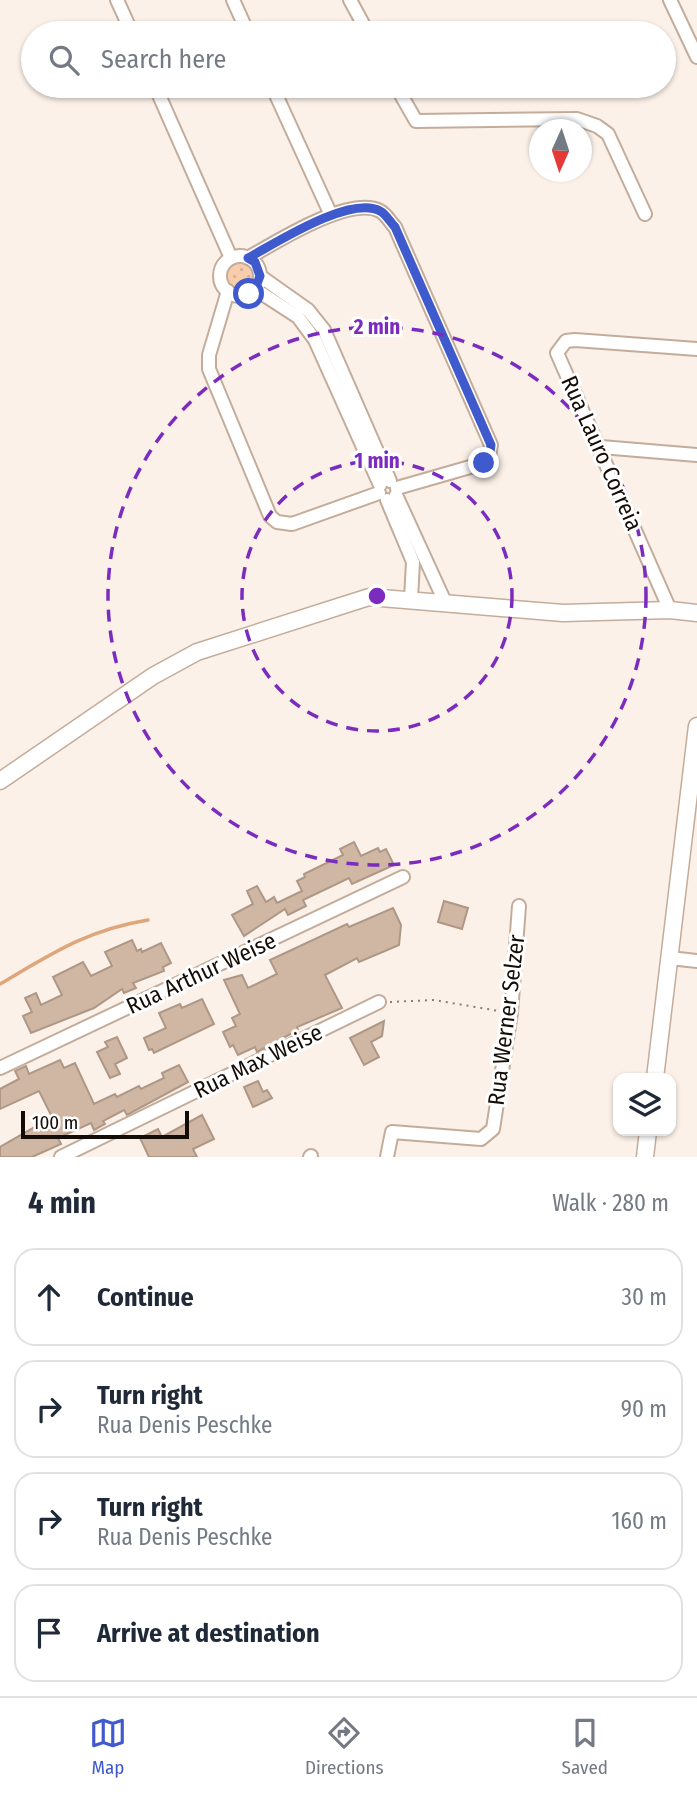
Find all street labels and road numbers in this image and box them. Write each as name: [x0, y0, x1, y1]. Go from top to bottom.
street label: Rua Lauro Correia: [555, 371, 649, 535]
street label: Rua Arthur Weise: [122, 926, 280, 1020]
street label: Rua Werner Selzer: [482, 933, 530, 1107]
street label: Rua Max Weise: [189, 1018, 327, 1104]

